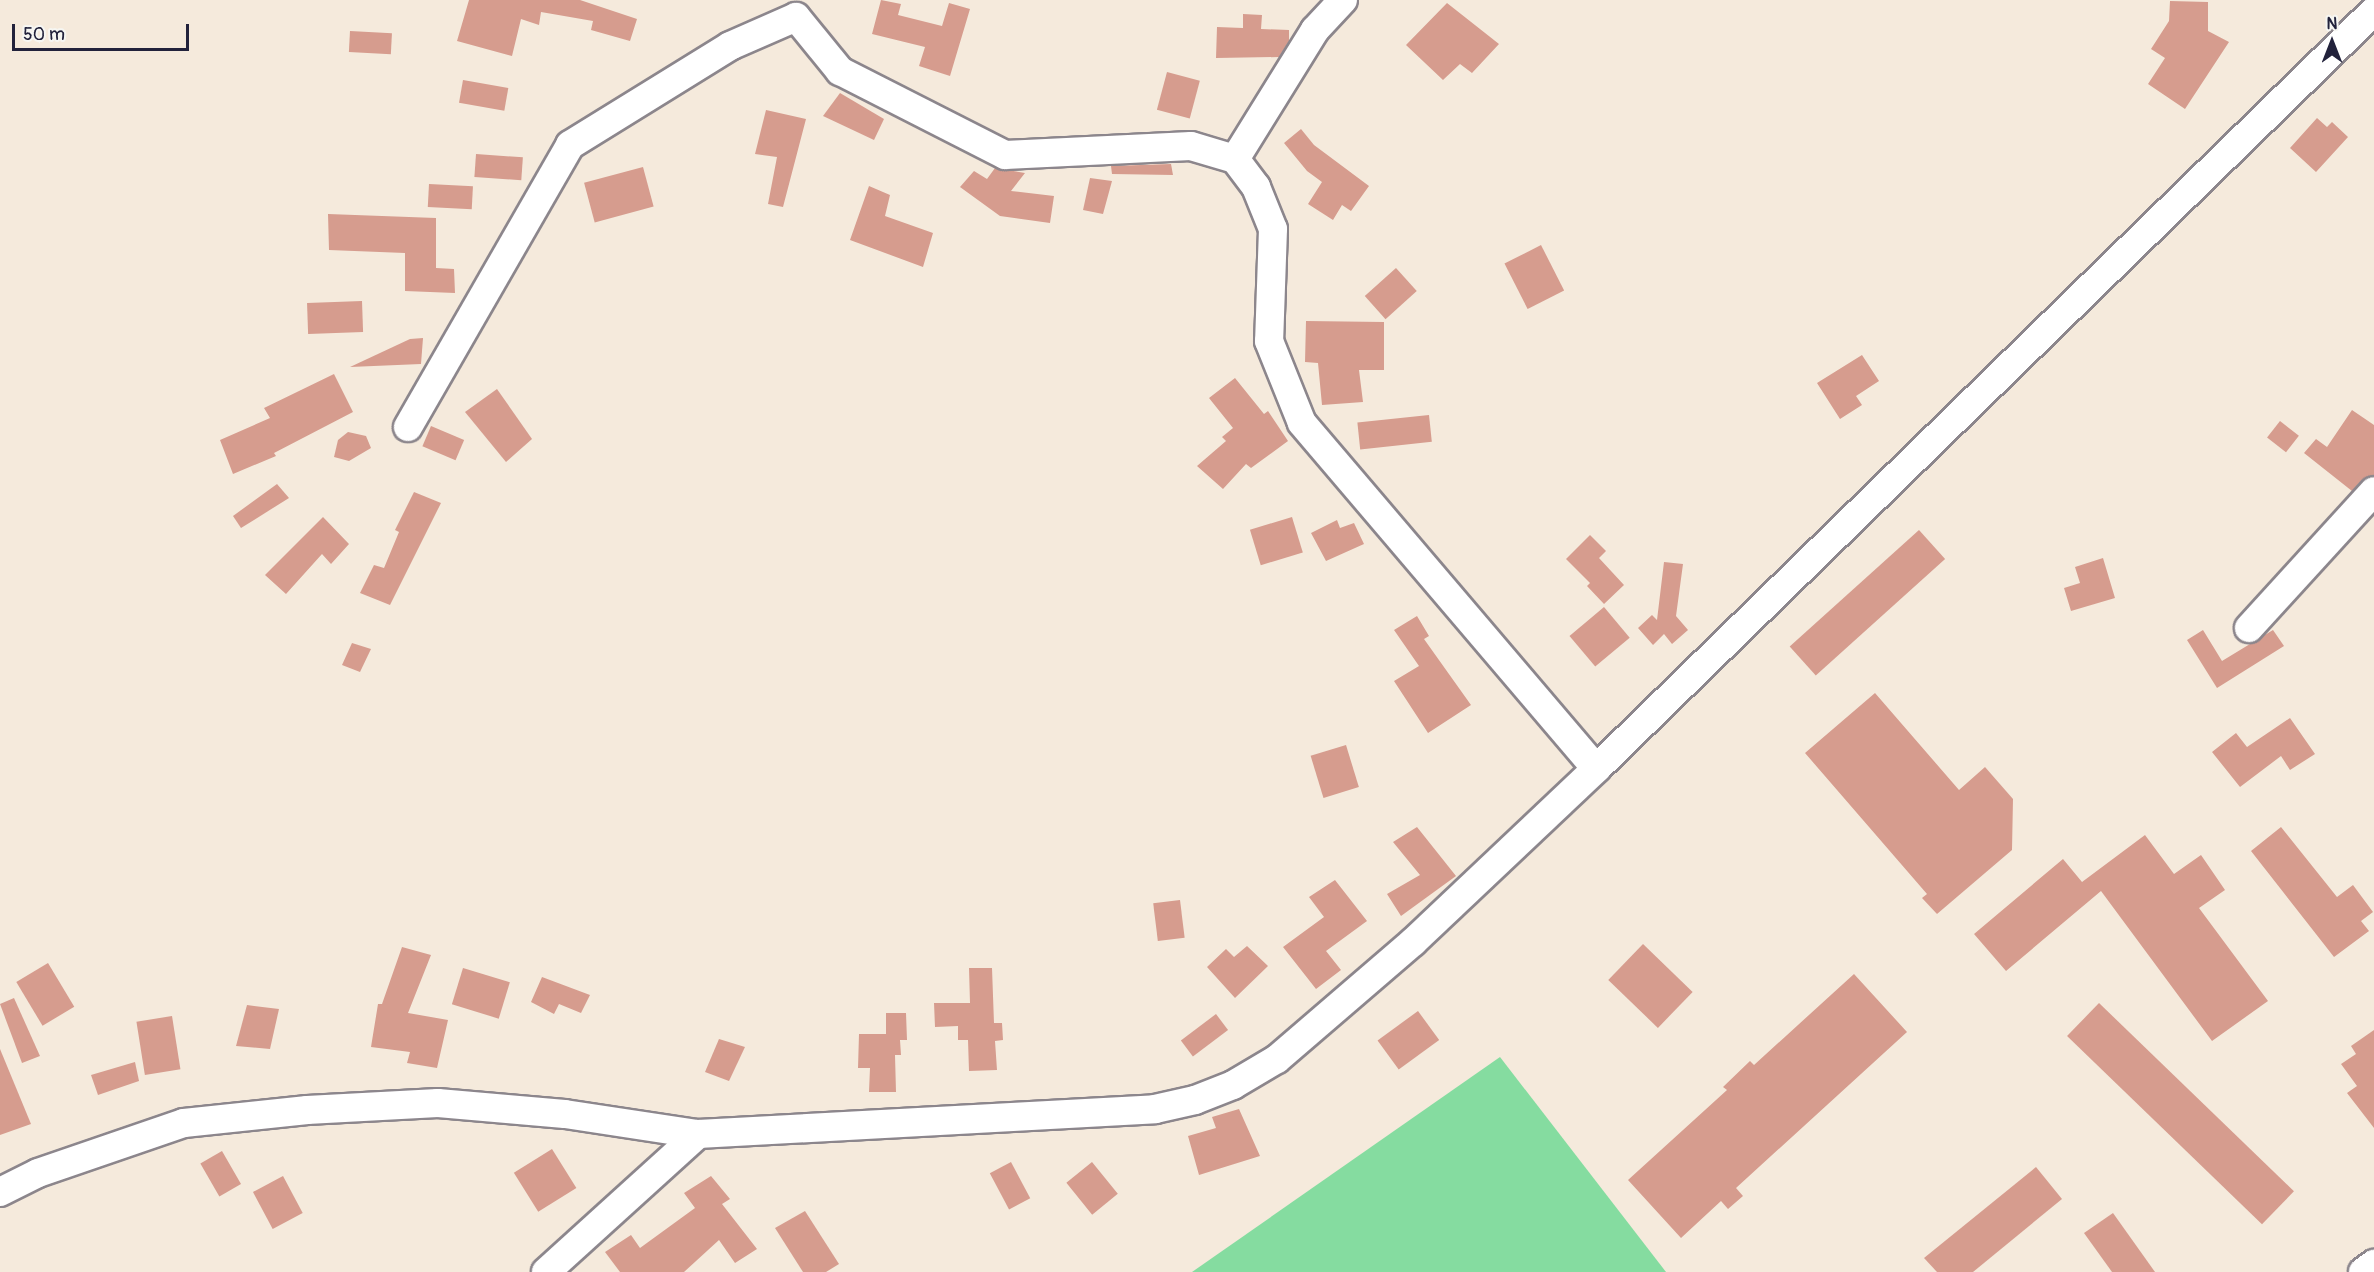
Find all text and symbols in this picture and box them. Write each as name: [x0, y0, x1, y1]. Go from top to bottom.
scale bar: [15, 12, 192, 50]
north arrow: [2302, 12, 2362, 72]
text: N: [2327, 14, 2337, 34]
text: 50 m: [23, 23, 65, 46]

